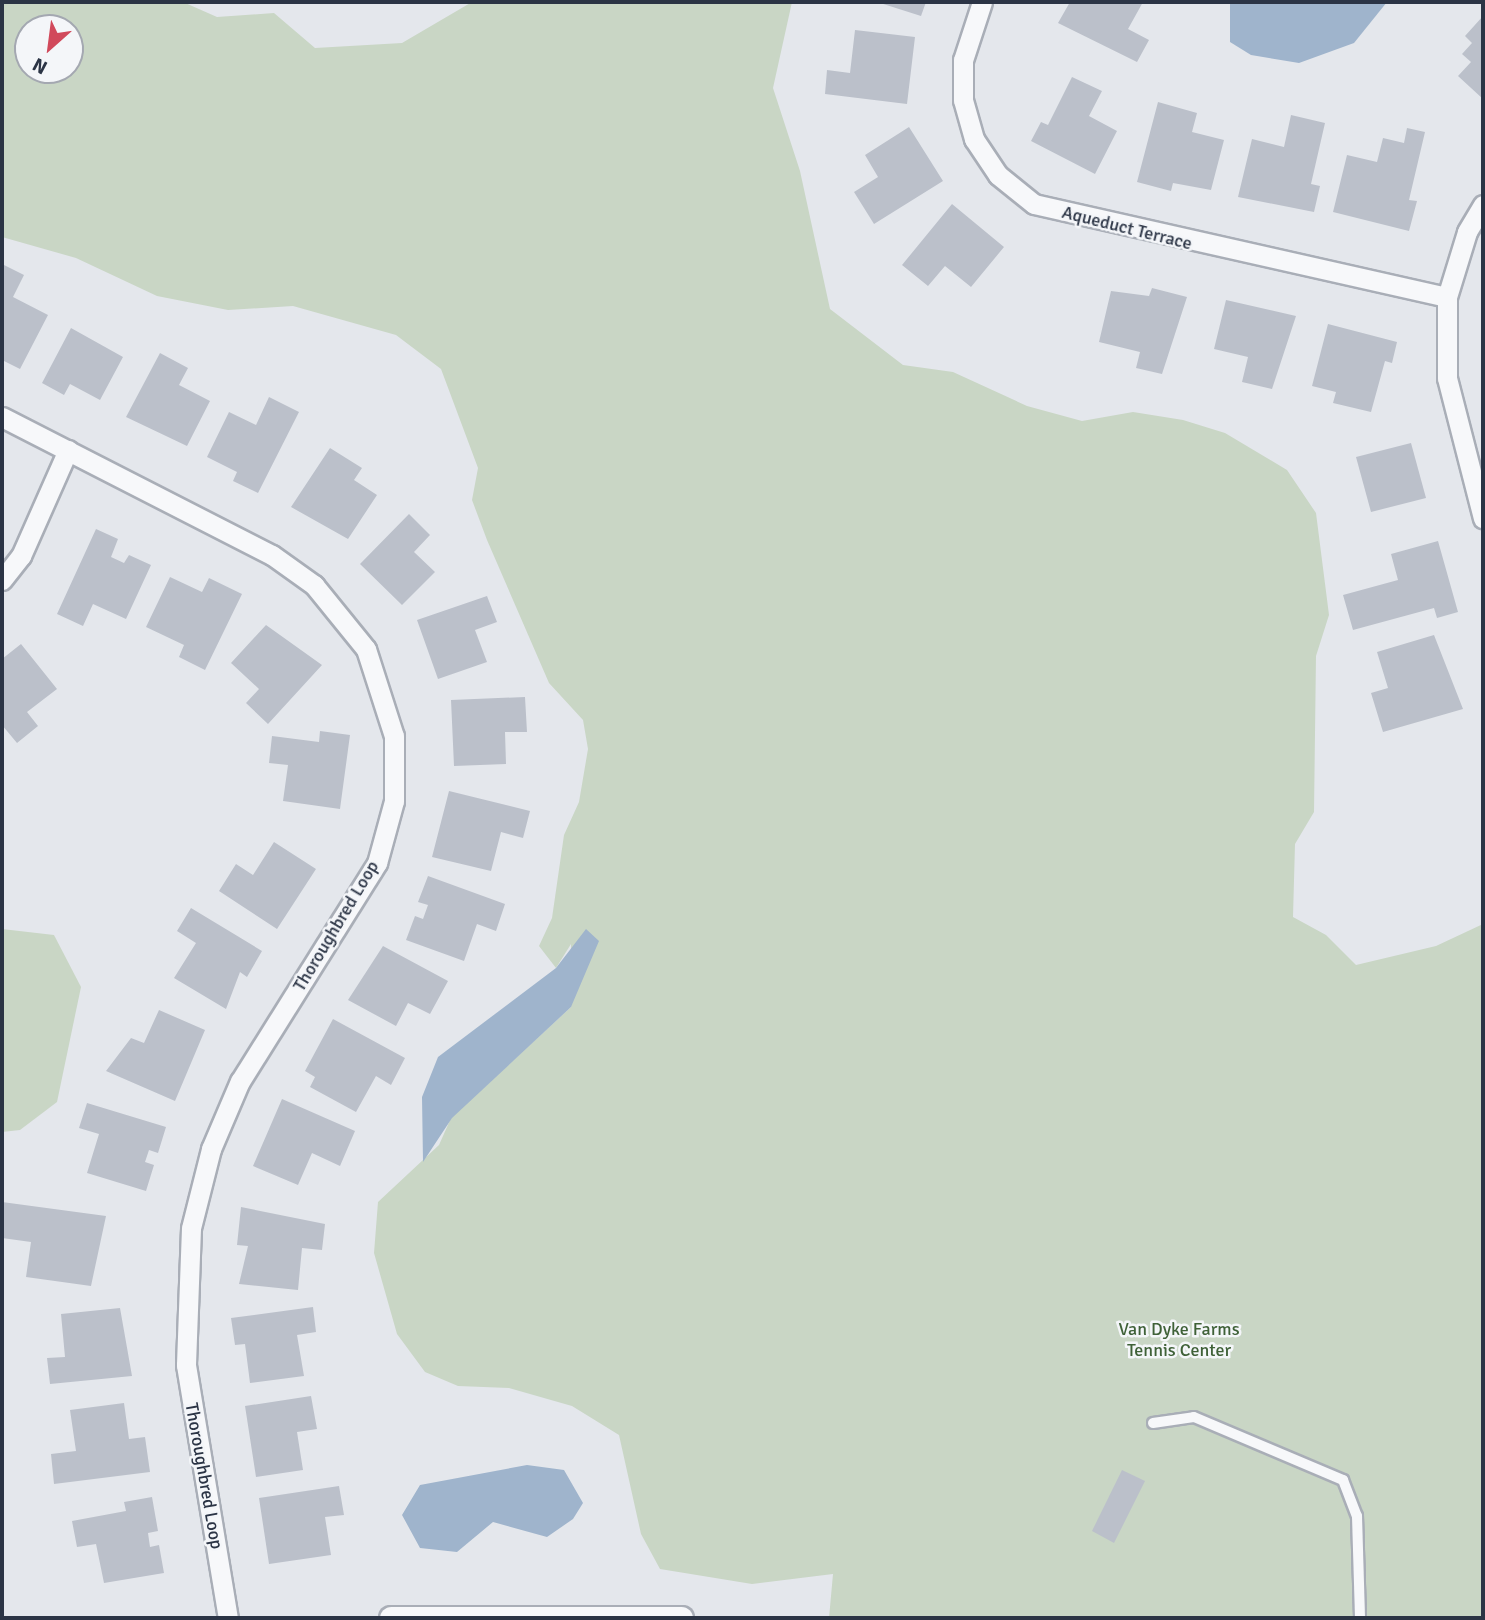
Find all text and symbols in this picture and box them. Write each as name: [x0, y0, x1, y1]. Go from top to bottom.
north arrow: [14, 14, 84, 84]
text: N: [29, 52, 52, 79]
street label: Aqueduct Terrace: [1060, 201, 1194, 255]
street label: Thoroughbred Loop: [289, 857, 383, 995]
park label: Van Dyke Farms Tennis Center: [1118, 1319, 1240, 1362]
street label: Thoroughbred Loop: [180, 1401, 228, 1551]

